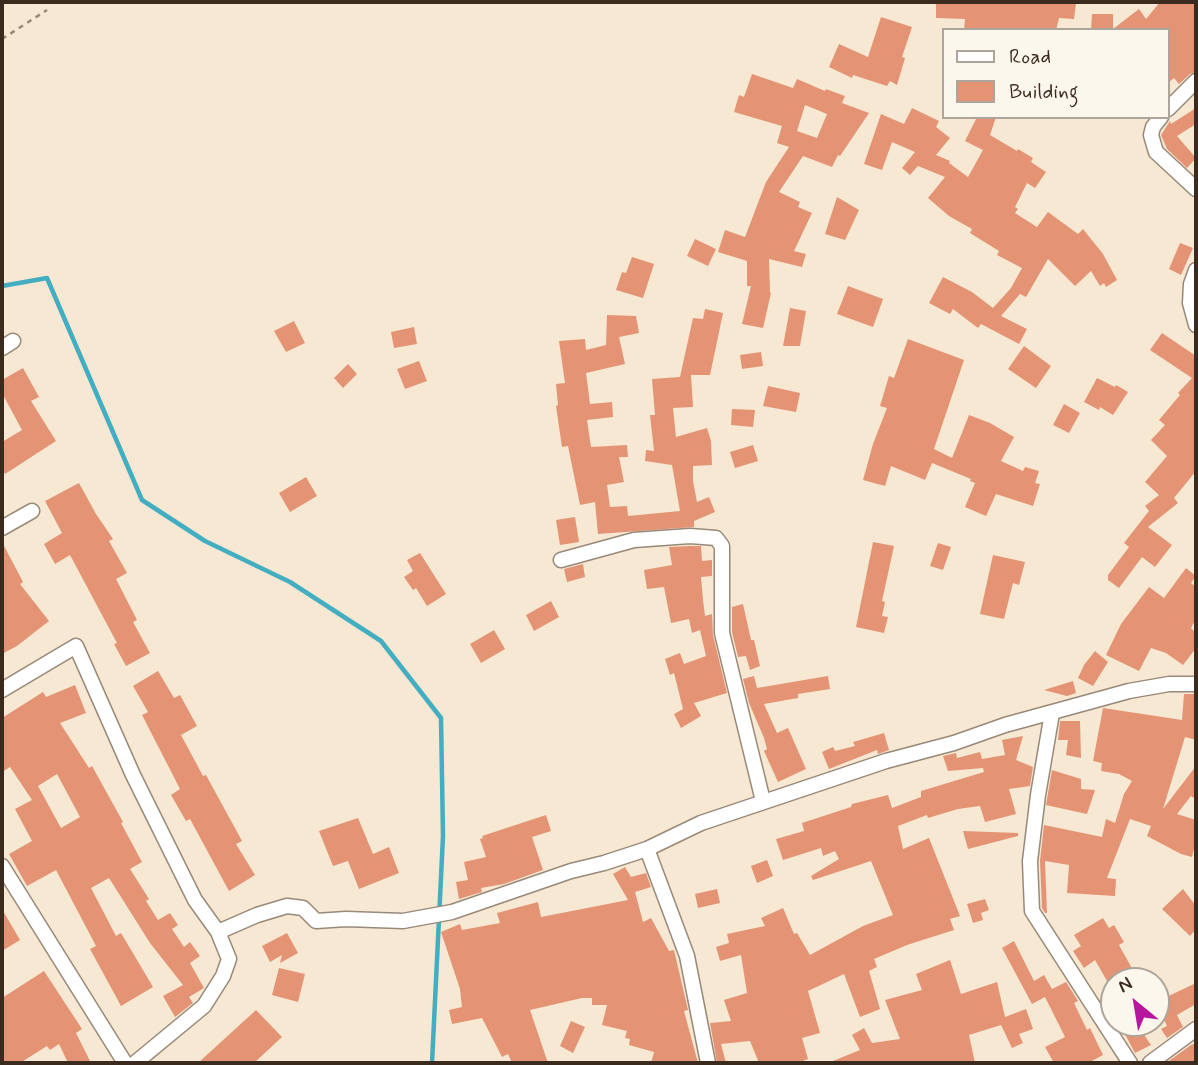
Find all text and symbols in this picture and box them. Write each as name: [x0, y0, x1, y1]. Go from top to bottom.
legend: [942, 28, 1170, 119]
text: Road: [1009, 43, 1051, 71]
text: Building: [1009, 78, 1079, 106]
north arrow: [1100, 967, 1170, 1037]
text: N: [1114, 971, 1137, 999]

